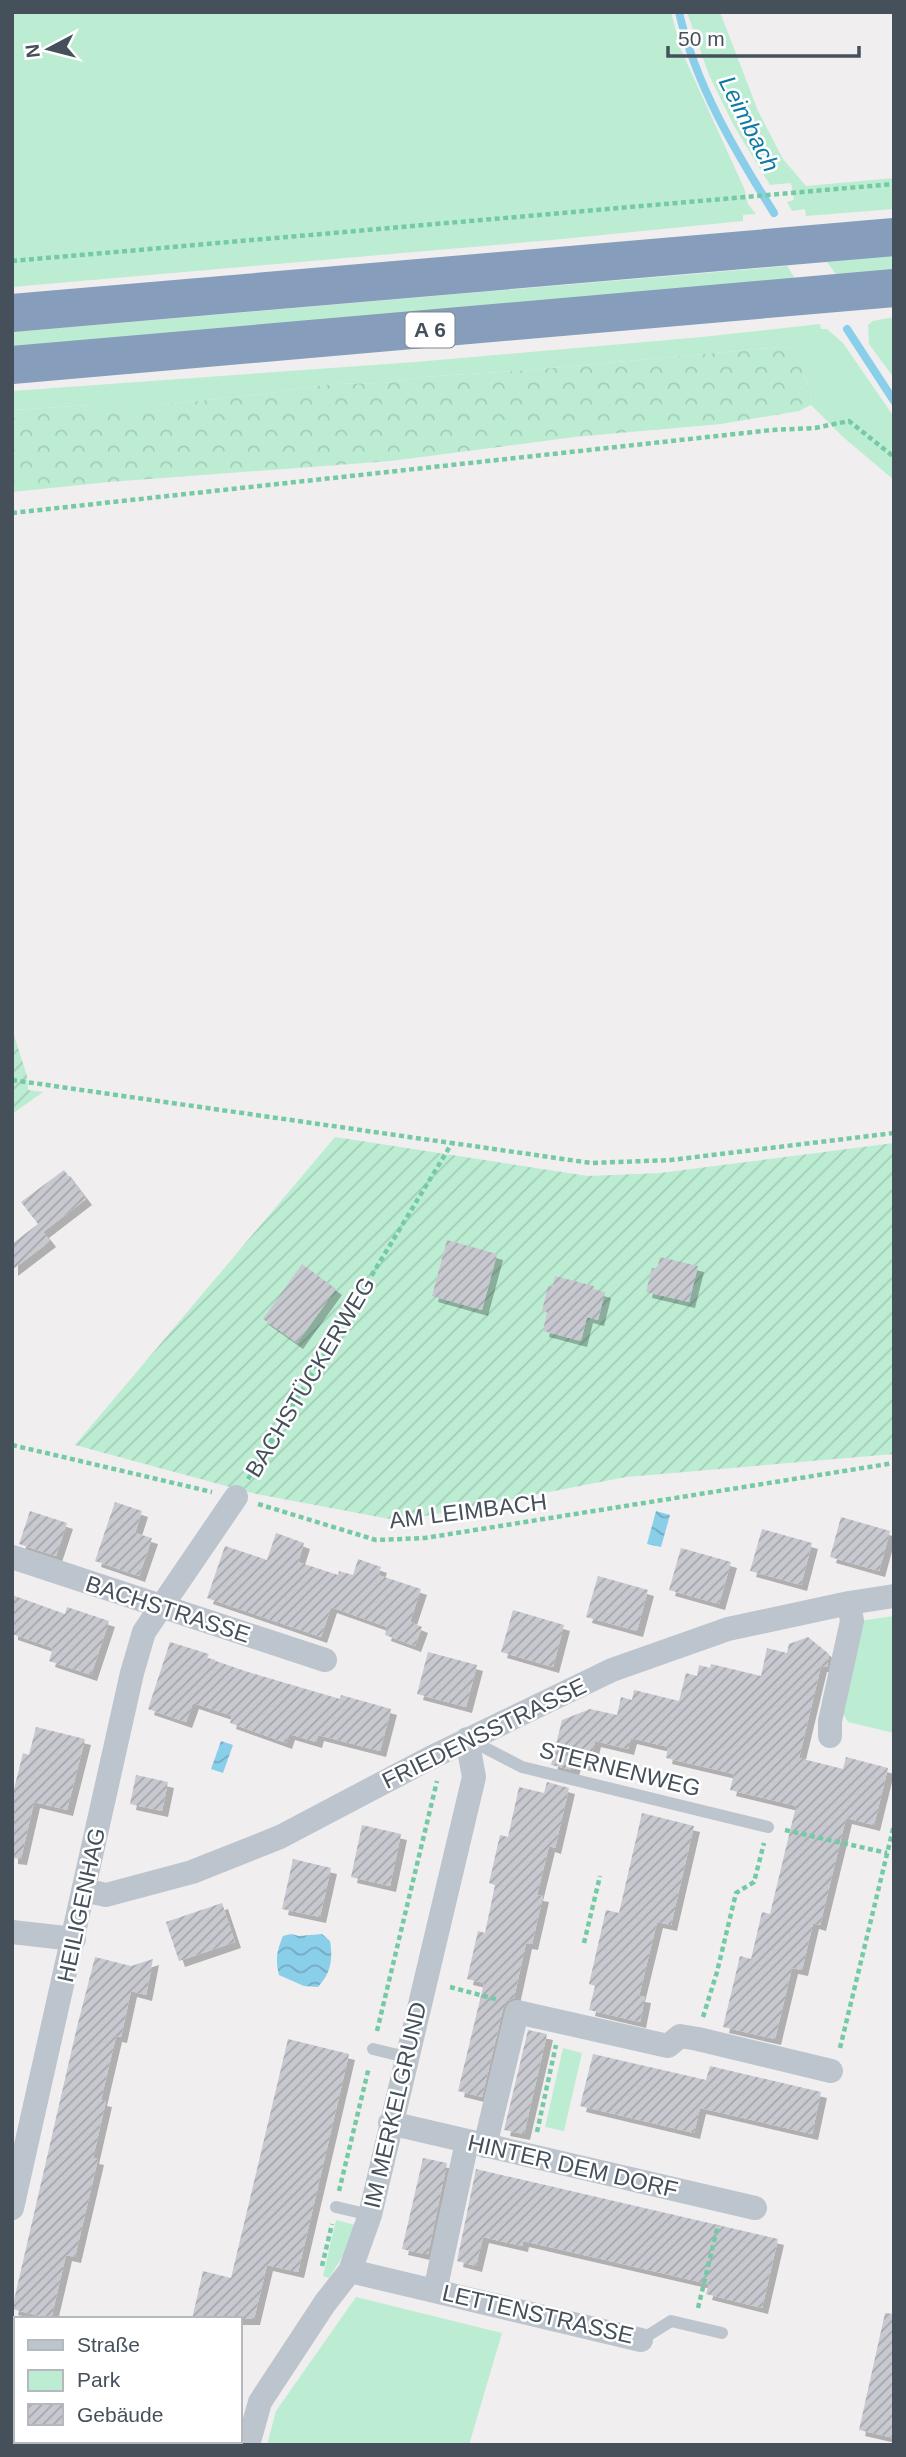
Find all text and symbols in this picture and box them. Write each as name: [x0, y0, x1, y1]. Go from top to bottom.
north arrow: [14, 14, 84, 84]
scale bar: [668, 14, 859, 58]
text: 50 m: [678, 27, 725, 50]
text: N: [21, 43, 44, 59]
water label: Leimbach: [714, 71, 785, 176]
road number: A 6: [406, 312, 454, 348]
street label: BACHSTÜCKERWEG: [240, 1272, 380, 1482]
street label: AM LEIMBACH: [388, 1488, 548, 1534]
street label: BACHSTRASSE: [83, 1570, 253, 1648]
street label: FRIEDENSSTRASSE: [378, 1672, 590, 1794]
street label: STERNENWEG: [537, 1736, 703, 1802]
street label: HEILIGENHAG: [52, 1825, 110, 1985]
street label: IM MERKELGRUND: [359, 1999, 431, 2211]
street label: HINTER DEM DORF: [465, 2129, 681, 2203]
street label: LETTENSTRASSE: [440, 2279, 636, 2349]
legend: [14, 2317, 242, 2443]
text: Straße: [77, 2333, 140, 2356]
text: Park: [77, 2368, 121, 2391]
text: Gebäude: [77, 2403, 163, 2426]

